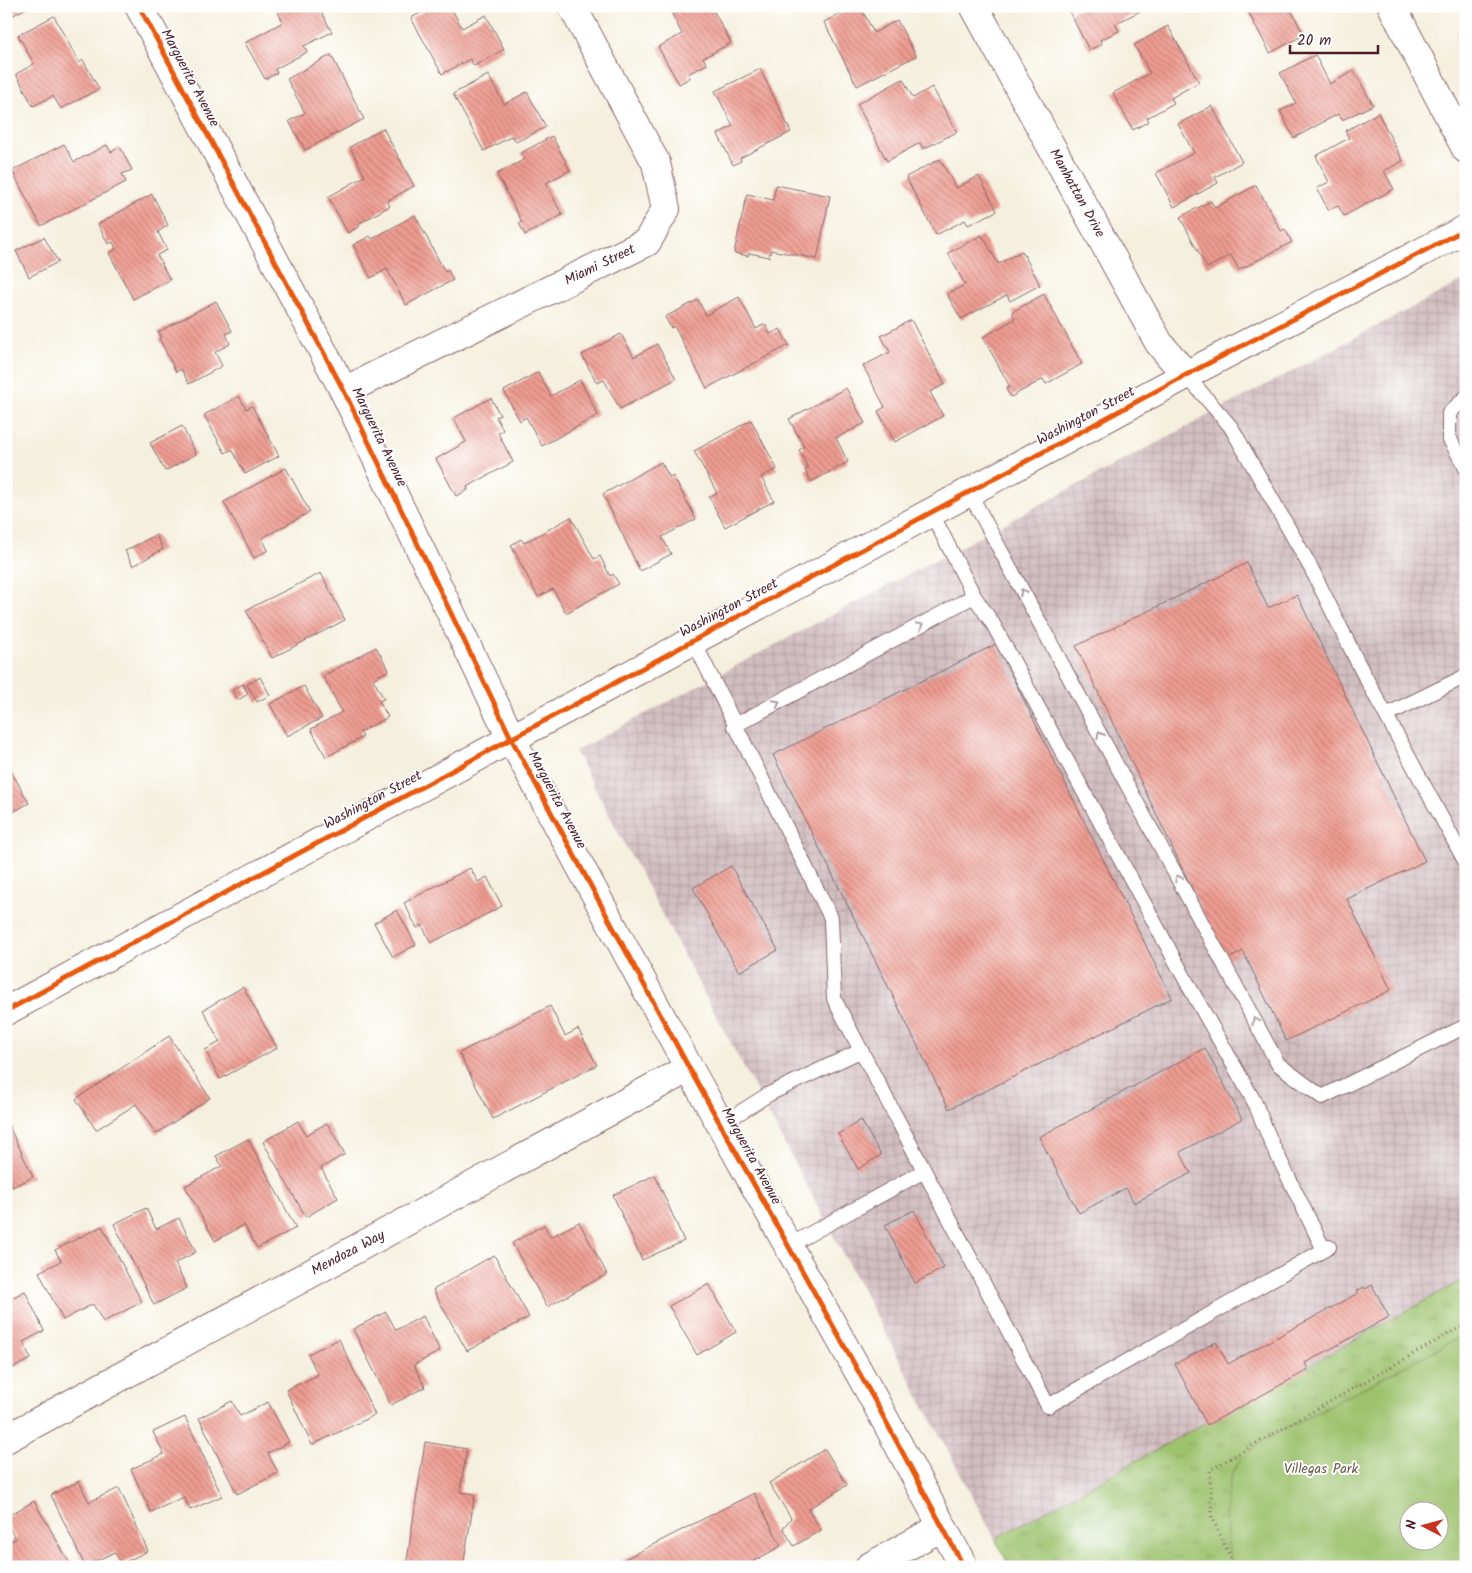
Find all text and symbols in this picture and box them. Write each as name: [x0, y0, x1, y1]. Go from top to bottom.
scale bar: [1290, 22, 1377, 54]
street label: Marguerita Avenue: [155, 25, 226, 132]
text: 20 m: [1297, 29, 1331, 53]
street label: Manhattan Drive: [1043, 144, 1111, 242]
street label: Miami Street: [561, 238, 640, 292]
street label: Washington Street: [1033, 380, 1140, 451]
street label: Marguerita Avenue: [345, 383, 413, 491]
street label: Washington Street: [676, 572, 783, 643]
one-way arrow: [1019, 588, 1029, 597]
one-way arrow: [915, 622, 924, 632]
one-way arrow: [772, 699, 781, 709]
one-way arrow: [1096, 731, 1106, 740]
street label: Marguerita Avenue: [522, 747, 593, 854]
street label: Washington Street: [320, 764, 427, 835]
one-way arrow: [1174, 874, 1184, 883]
one-way arrow: [1251, 1017, 1261, 1026]
street label: Marguerita Avenue: [715, 1103, 787, 1209]
street label: Mendoza Way: [307, 1224, 389, 1282]
park label: Villegas Park: [1284, 1458, 1358, 1480]
north arrow: [1400, 1500, 1450, 1550]
text: N: [1401, 1519, 1423, 1530]

